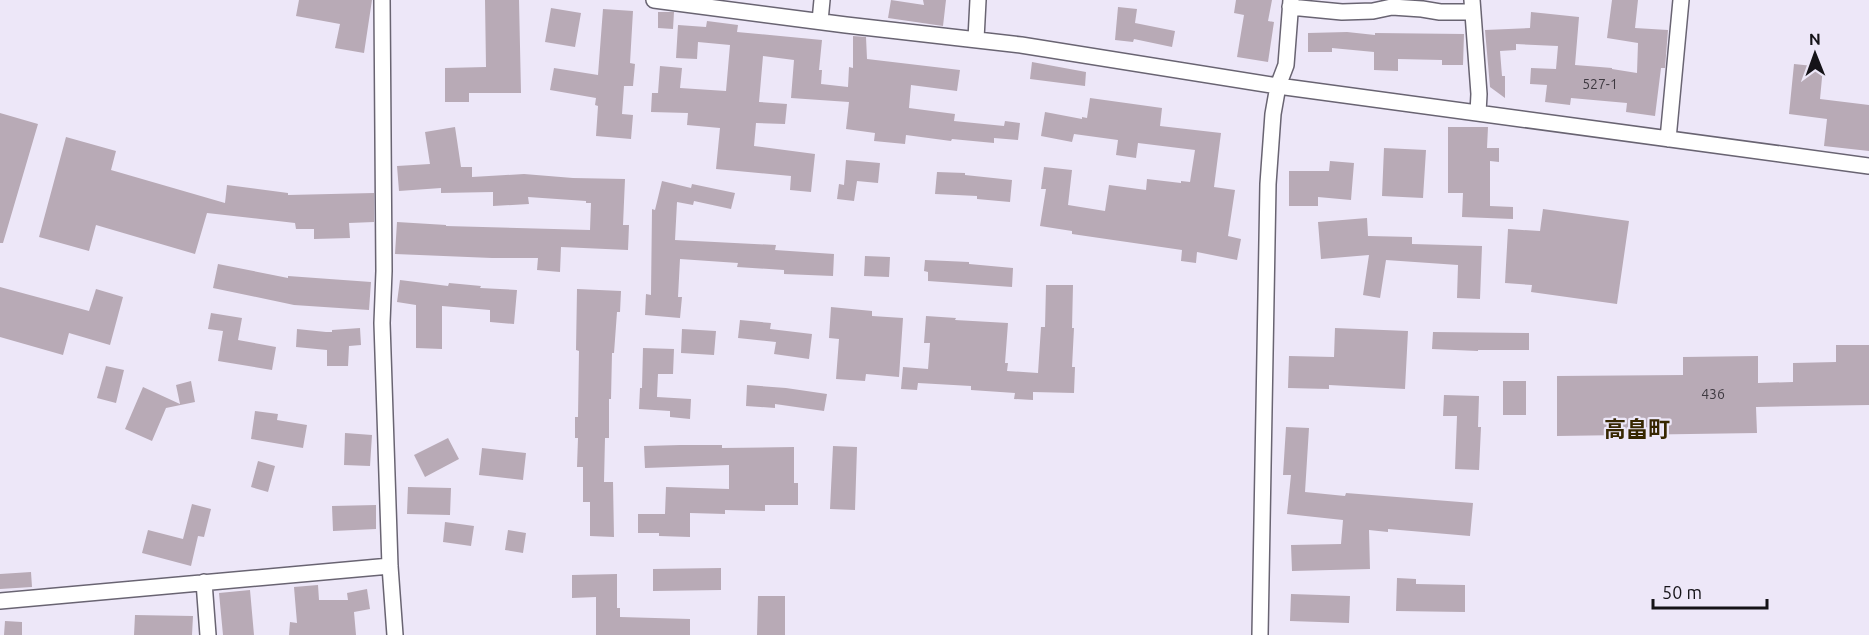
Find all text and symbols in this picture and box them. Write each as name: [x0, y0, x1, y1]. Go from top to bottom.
north arrow: [1785, 24, 1845, 84]
text: N: [1809, 30, 1821, 48]
house number: 527-1: [1582, 76, 1618, 92]
house number: 436: [1701, 386, 1725, 402]
district label: 高畠町: [1604, 416, 1670, 441]
scale bar: [1653, 572, 1767, 610]
text: 50 m: [1662, 582, 1702, 602]

